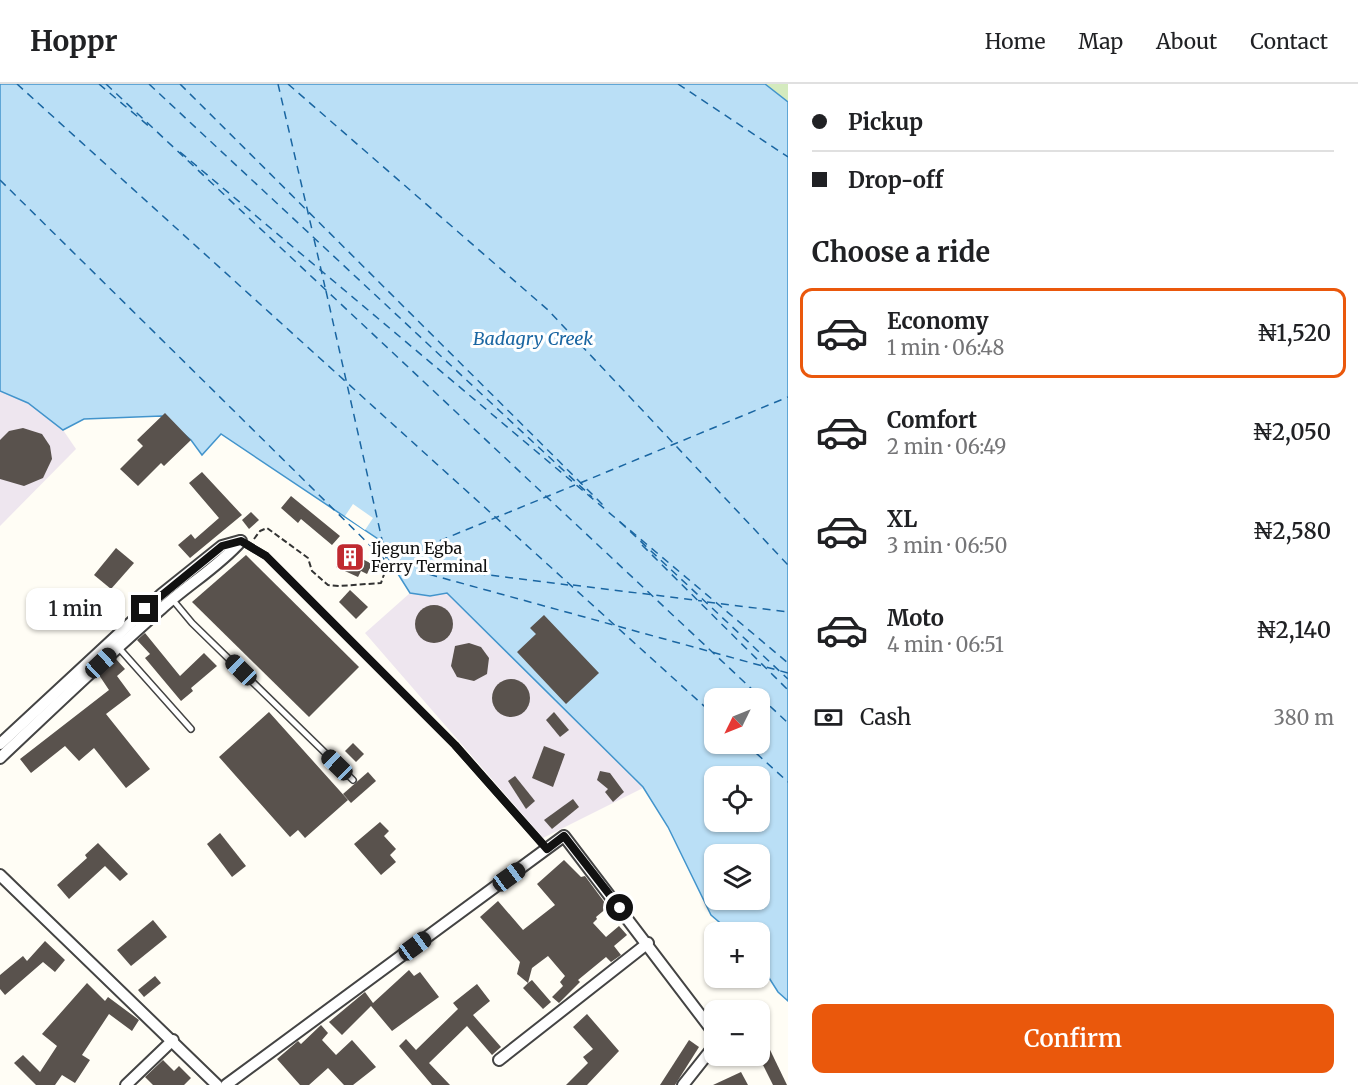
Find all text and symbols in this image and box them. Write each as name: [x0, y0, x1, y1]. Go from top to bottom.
text: Hoppr: [30, 23, 118, 59]
text: Home: [985, 28, 1045, 55]
text: Map: [1078, 28, 1123, 55]
text: About: [1156, 28, 1217, 55]
text: Contact: [1250, 28, 1328, 55]
text: Pickup: [848, 108, 923, 136]
text: Drop-off: [848, 166, 943, 194]
text: Choose a ride: [812, 235, 990, 269]
icon: car: [815, 306, 869, 360]
text: Economy: [887, 307, 988, 335]
text: ₦1,520: [1257, 319, 1331, 347]
water label: Badagry Creek: [473, 327, 593, 350]
text: 1 min · 06:48: [887, 335, 1005, 360]
icon: car: [815, 405, 869, 459]
text: Comfort: [887, 406, 977, 434]
text: ₦2,050: [1252, 418, 1331, 446]
text: 2 min · 06:49: [887, 434, 1006, 459]
icon: car: [815, 504, 869, 558]
text: XL: [887, 505, 917, 533]
text: ₦2,580: [1253, 517, 1331, 545]
text: 3 min · 06:50: [887, 533, 1008, 558]
place label: Ijegun Egba Ferry Terminal: [371, 538, 488, 576]
building icon: Ijegun Egba Ferry Terminal: [334, 541, 366, 573]
callout: 1 min: [25, 588, 124, 630]
route end: [131, 595, 158, 622]
text: 1 min: [49, 596, 102, 621]
icon: car: [815, 603, 869, 657]
text: Moto: [887, 604, 944, 632]
text: ₦2,140: [1256, 616, 1331, 644]
text: 4 min · 06:51: [887, 632, 1004, 657]
car: [82, 644, 120, 682]
car: [222, 651, 260, 689]
north arrow: [704, 688, 770, 754]
map controls: [704, 688, 770, 1066]
icon: cash: [812, 701, 845, 734]
text: Cash: [860, 703, 911, 731]
text: 380 m: [1273, 705, 1334, 730]
car: [318, 746, 356, 784]
button: locate: [704, 766, 770, 832]
button: layers: [704, 844, 770, 910]
car: [489, 859, 529, 895]
route start: [606, 894, 633, 921]
button: +: [704, 922, 770, 988]
car: [395, 928, 435, 964]
button: −: [704, 1000, 770, 1066]
button: Confirm: [812, 1004, 1334, 1073]

